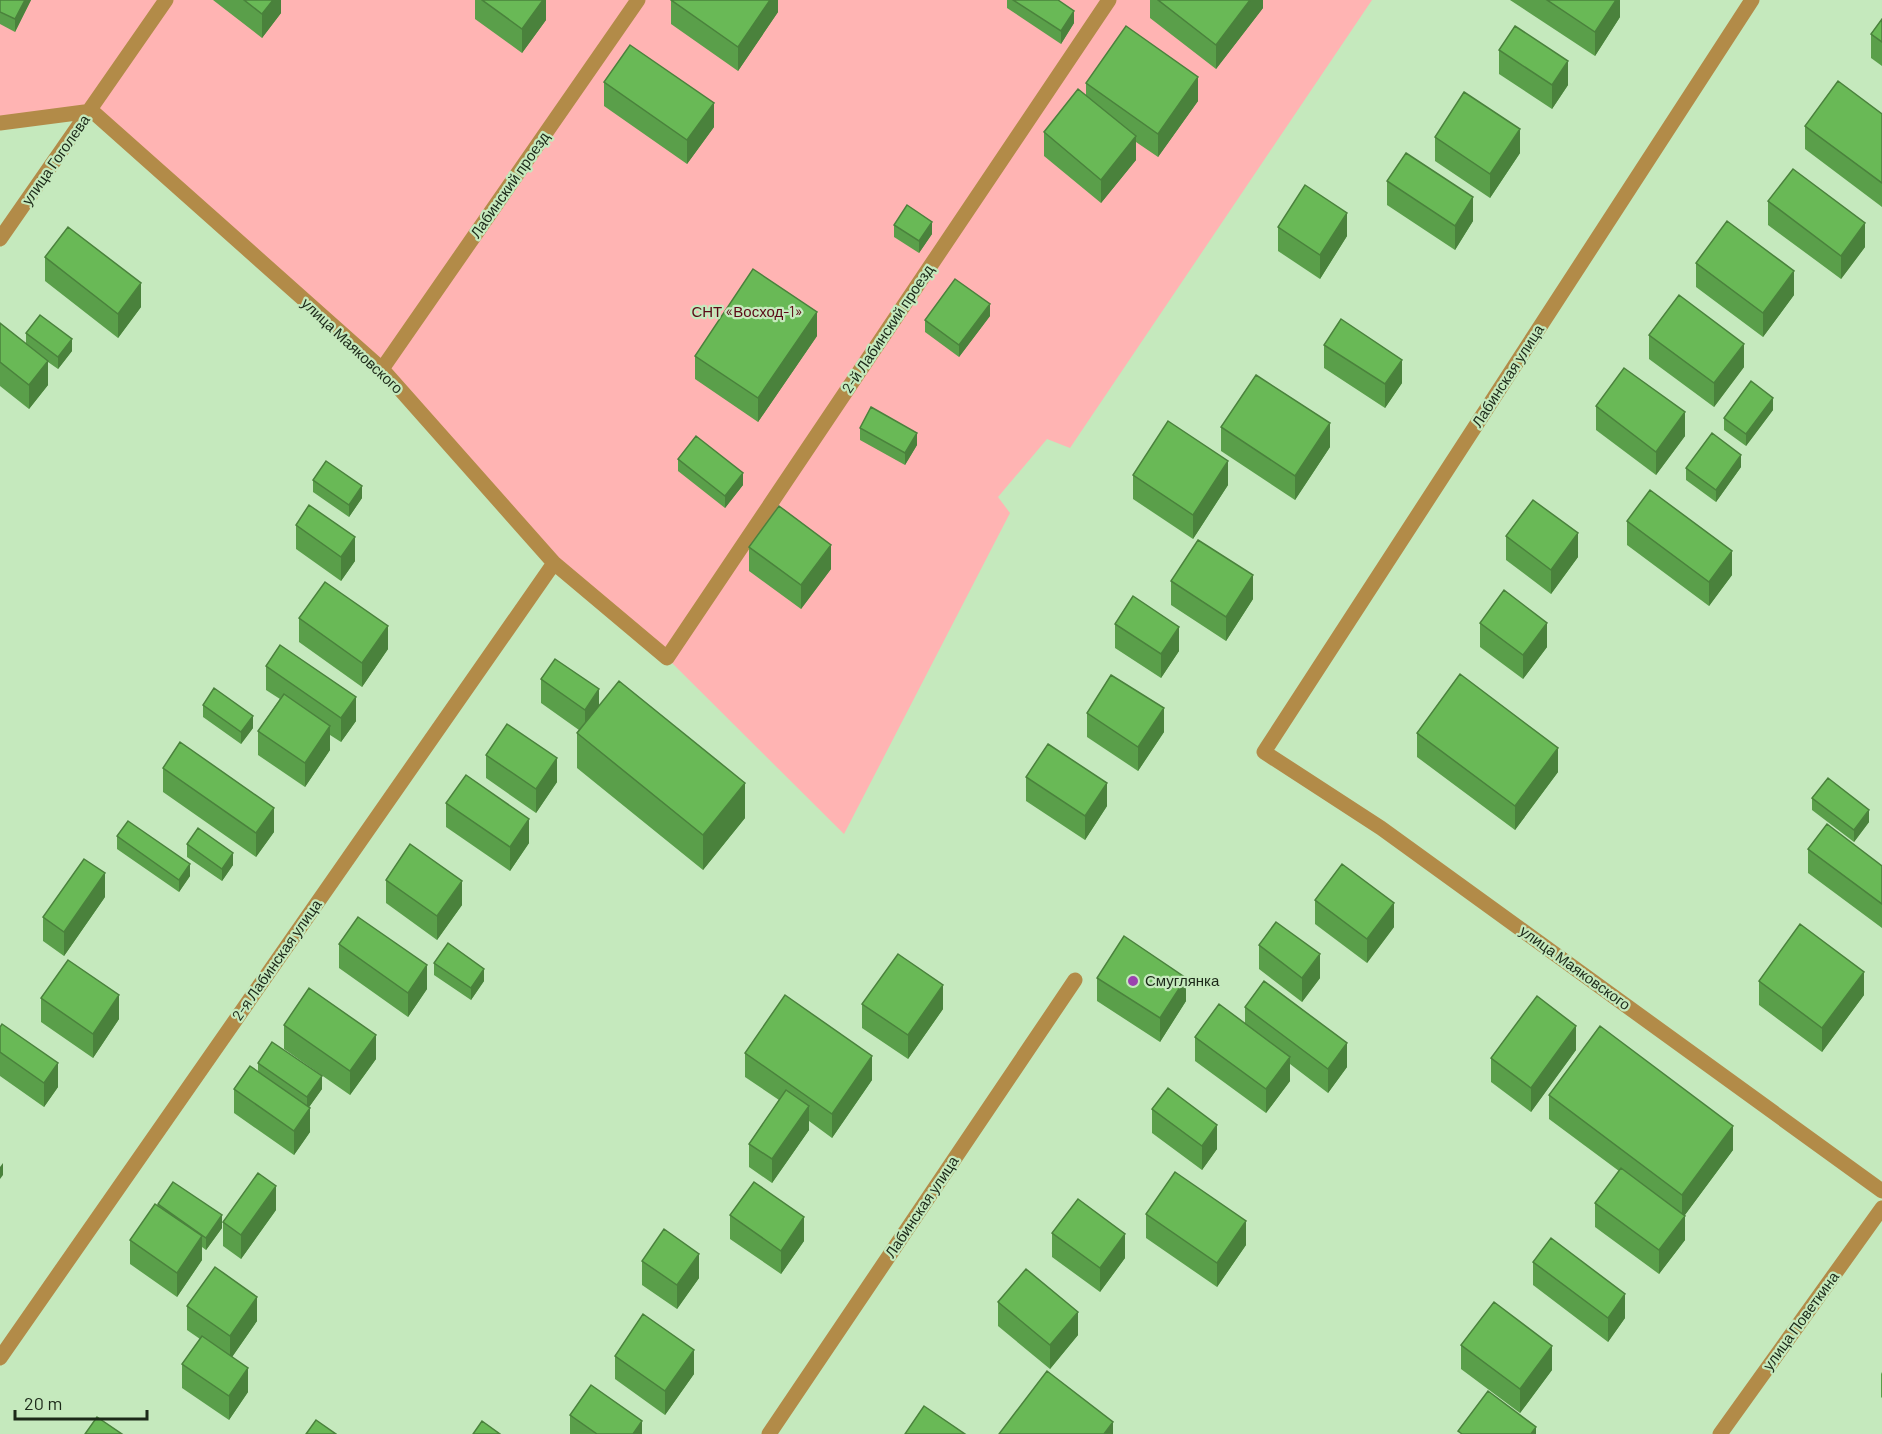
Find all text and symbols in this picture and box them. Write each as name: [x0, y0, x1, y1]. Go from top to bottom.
street label: улица Гоголева: [17, 110, 93, 208]
street label: Лабинский проезд: [466, 128, 553, 241]
street label: 2-й Лабинский проезд: [838, 261, 937, 396]
street label: улица Маяковского: [298, 294, 407, 397]
park label: СНТ «Восход-1»: [691, 302, 803, 320]
street label: Лабинская улица: [1467, 320, 1547, 430]
street label: 2-я Лабинская улица: [228, 895, 325, 1023]
street label: улица Маяковского: [1517, 921, 1634, 1013]
place label: Смуглянка: [1145, 971, 1220, 989]
marker: Смуглянка: [1126, 974, 1140, 988]
street label: Лабинская улица: [881, 1152, 962, 1261]
street label: улица Поветкина: [1758, 1267, 1842, 1373]
scale bar: [15, 1383, 147, 1421]
text: 20 m: [24, 1392, 62, 1414]

